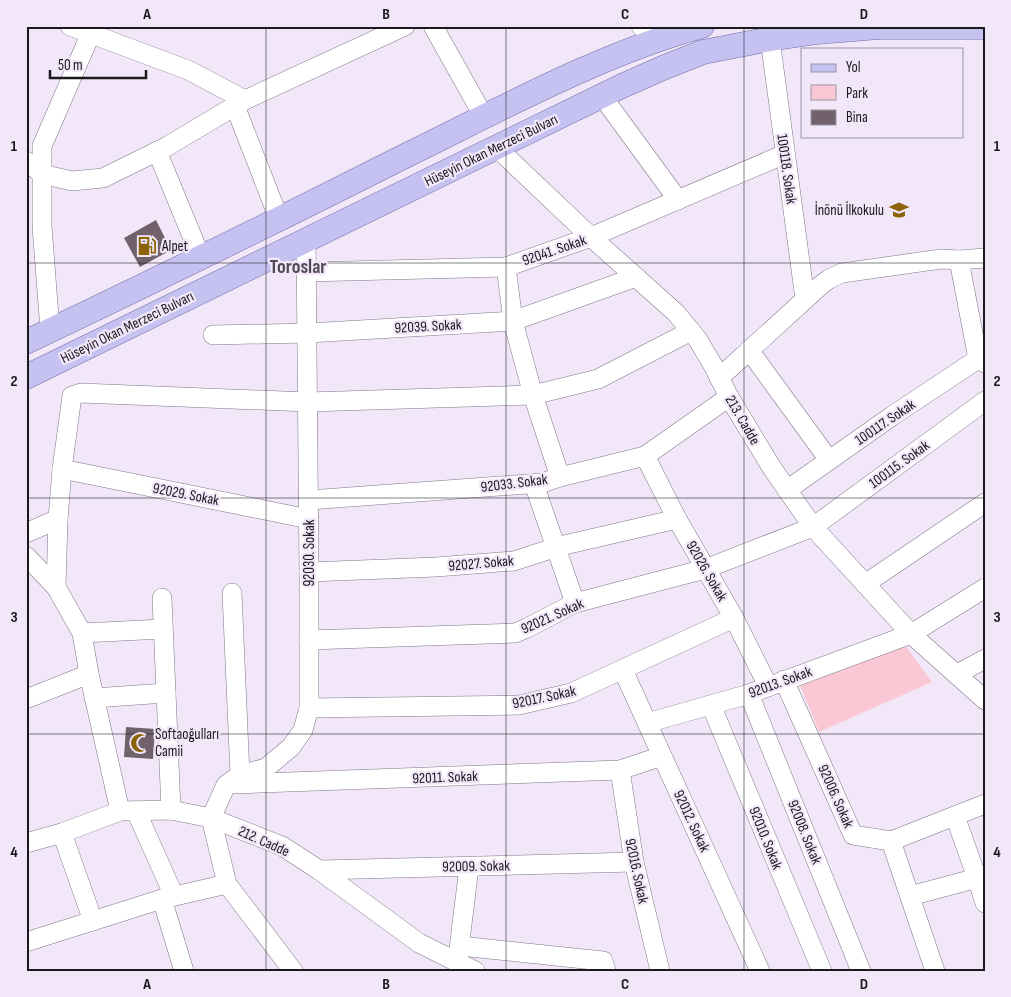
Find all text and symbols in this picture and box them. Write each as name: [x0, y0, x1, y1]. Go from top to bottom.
text: A: [142, 5, 151, 24]
text: B: [382, 5, 390, 24]
text: C: [621, 5, 629, 24]
text: D: [860, 5, 868, 24]
scale bar: [50, 48, 146, 80]
legend: [801, 48, 964, 138]
text: 50 m: [58, 56, 83, 75]
text: Yol: [846, 58, 861, 77]
text: Park: [846, 84, 868, 103]
text: Bina: [846, 108, 868, 127]
street label: Hüseyin Okan Merzeci Bulvarı: [421, 110, 561, 191]
street label: 100118. Sokak: [772, 133, 801, 206]
text: 1: [11, 137, 18, 156]
text: 1: [994, 137, 1001, 156]
school or university icon: İnönü İlkokulu: [888, 199, 910, 221]
place label: İnönü İlkokulu: [815, 201, 884, 220]
street label: 92041. Sokak: [520, 231, 589, 270]
fuel station icon: Alpet: [136, 235, 158, 257]
place label: Alpet: [161, 237, 189, 256]
district label: Toroslar: [270, 255, 327, 279]
street label: Hüseyin Okan Merzeci Bulvarı: [57, 287, 197, 368]
street label: 92039. Sokak: [394, 315, 462, 338]
text: 2: [10, 372, 18, 391]
text: 2: [993, 372, 1001, 391]
street label: 213. Cadde: [721, 392, 764, 449]
street label: 100117. Sokak: [851, 395, 919, 450]
street label: 100115. Sokak: [865, 436, 933, 493]
street label: 92033. Sokak: [480, 470, 549, 497]
street label: 92029. Sokak: [151, 479, 221, 510]
street label: 92030. Sokak: [300, 519, 319, 587]
street label: 92026. Sokak: [682, 537, 732, 605]
street label: 92027. Sokak: [448, 551, 515, 576]
street label: 92021. Sokak: [518, 594, 587, 639]
text: 3: [10, 608, 18, 627]
text: 3: [993, 608, 1001, 627]
street label: 92013. Sokak: [746, 662, 815, 703]
street label: 92017. Sokak: [511, 681, 578, 713]
place label: Softaoğulları Camii: [155, 725, 219, 761]
mosque icon: Softaoğulları Camii: [129, 732, 151, 754]
street label: 92006. Sokak: [813, 761, 858, 831]
street label: 92011. Sokak: [412, 767, 478, 788]
street label: 92012. Sokak: [669, 787, 714, 855]
street label: 92008. Sokak: [783, 797, 826, 867]
street label: 92010. Sokak: [744, 804, 787, 873]
street label: 212. Cadde: [235, 822, 293, 861]
street label: 92016. Sokak: [620, 837, 653, 906]
text: 4: [10, 843, 18, 862]
text: 4: [993, 843, 1001, 862]
street label: 92009. Sokak: [442, 856, 510, 877]
text: A: [142, 975, 151, 994]
text: B: [382, 975, 390, 994]
text: C: [621, 975, 629, 994]
text: D: [860, 975, 868, 994]

